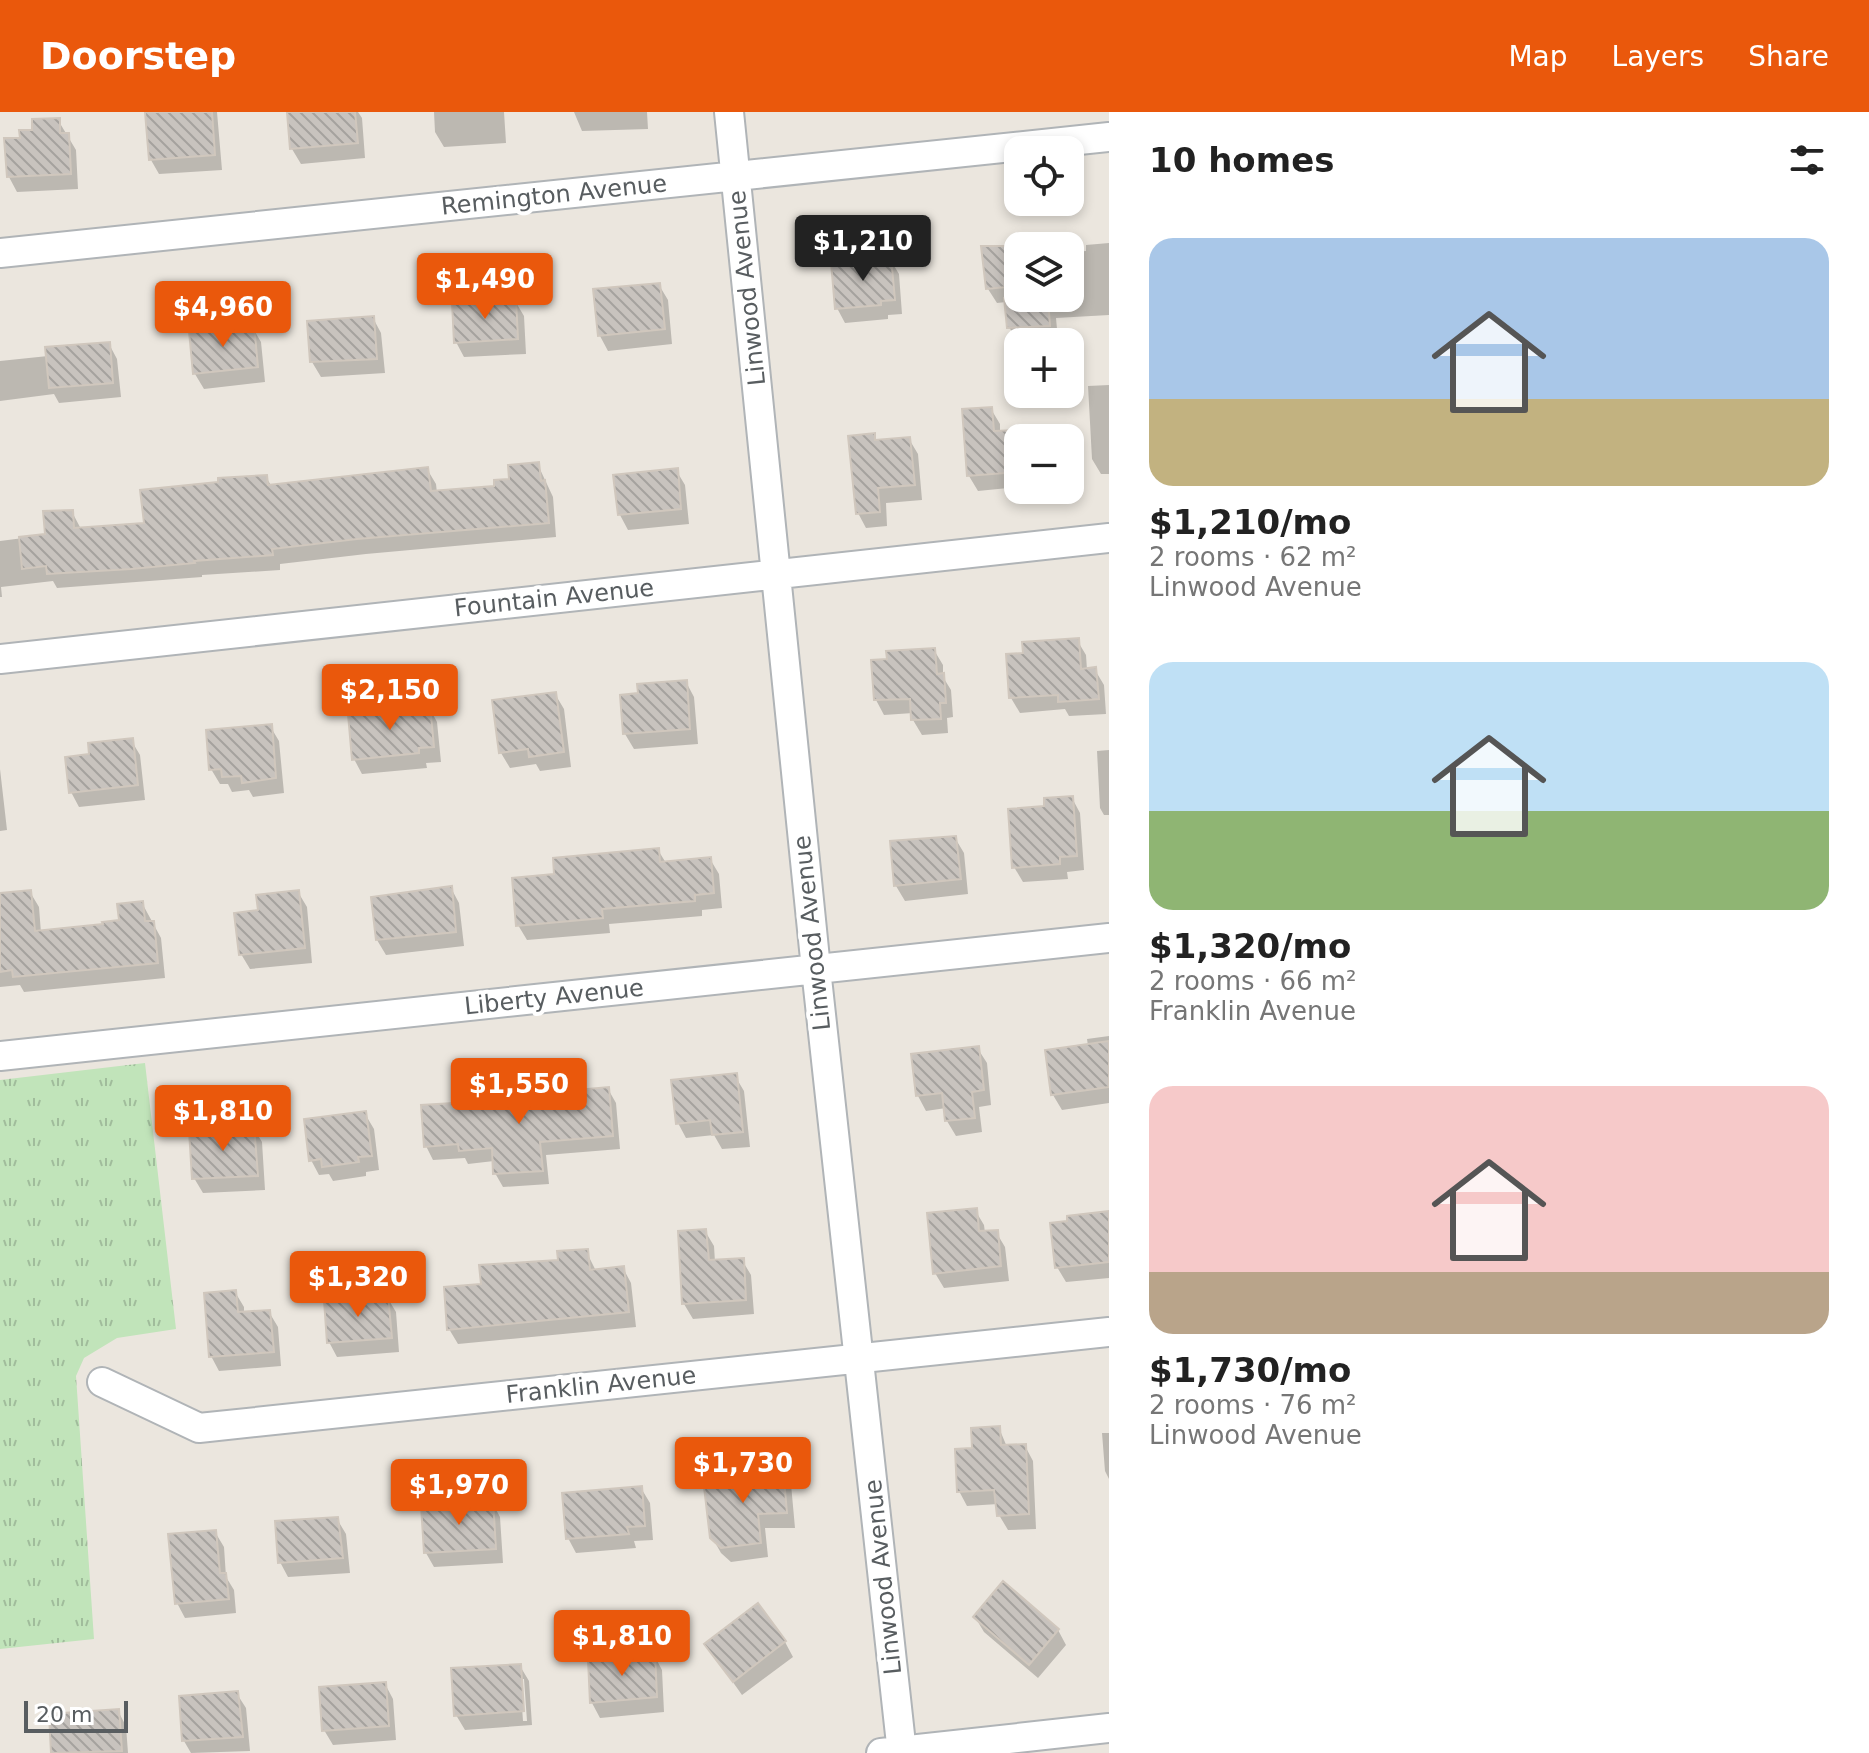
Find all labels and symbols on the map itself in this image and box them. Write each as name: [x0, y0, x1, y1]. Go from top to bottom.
street label: Remington Avenue: [440, 169, 668, 221]
street label: Linwood Avenue: [723, 189, 771, 387]
pin: $1,210: [798, 215, 928, 283]
pin: $1,490: [420, 253, 550, 321]
pin: $4,960: [158, 281, 288, 349]
street label: Fountain Avenue: [453, 574, 655, 622]
pin: $2,150: [325, 664, 455, 732]
street label: Linwood Avenue: [788, 834, 836, 1032]
street label: Liberty Avenue: [463, 974, 645, 1020]
pin: $1,550: [454, 1058, 584, 1126]
pin: $1,810: [158, 1085, 288, 1153]
pin: $1,320: [293, 1251, 423, 1319]
street label: Franklin Avenue: [505, 1361, 697, 1409]
pin: $1,730: [678, 1437, 808, 1505]
pin: $1,970: [394, 1459, 524, 1527]
street label: Linwood Avenue: [859, 1478, 907, 1676]
pin: $1,810: [557, 1610, 687, 1678]
scale bar: [24, 1697, 128, 1733]

